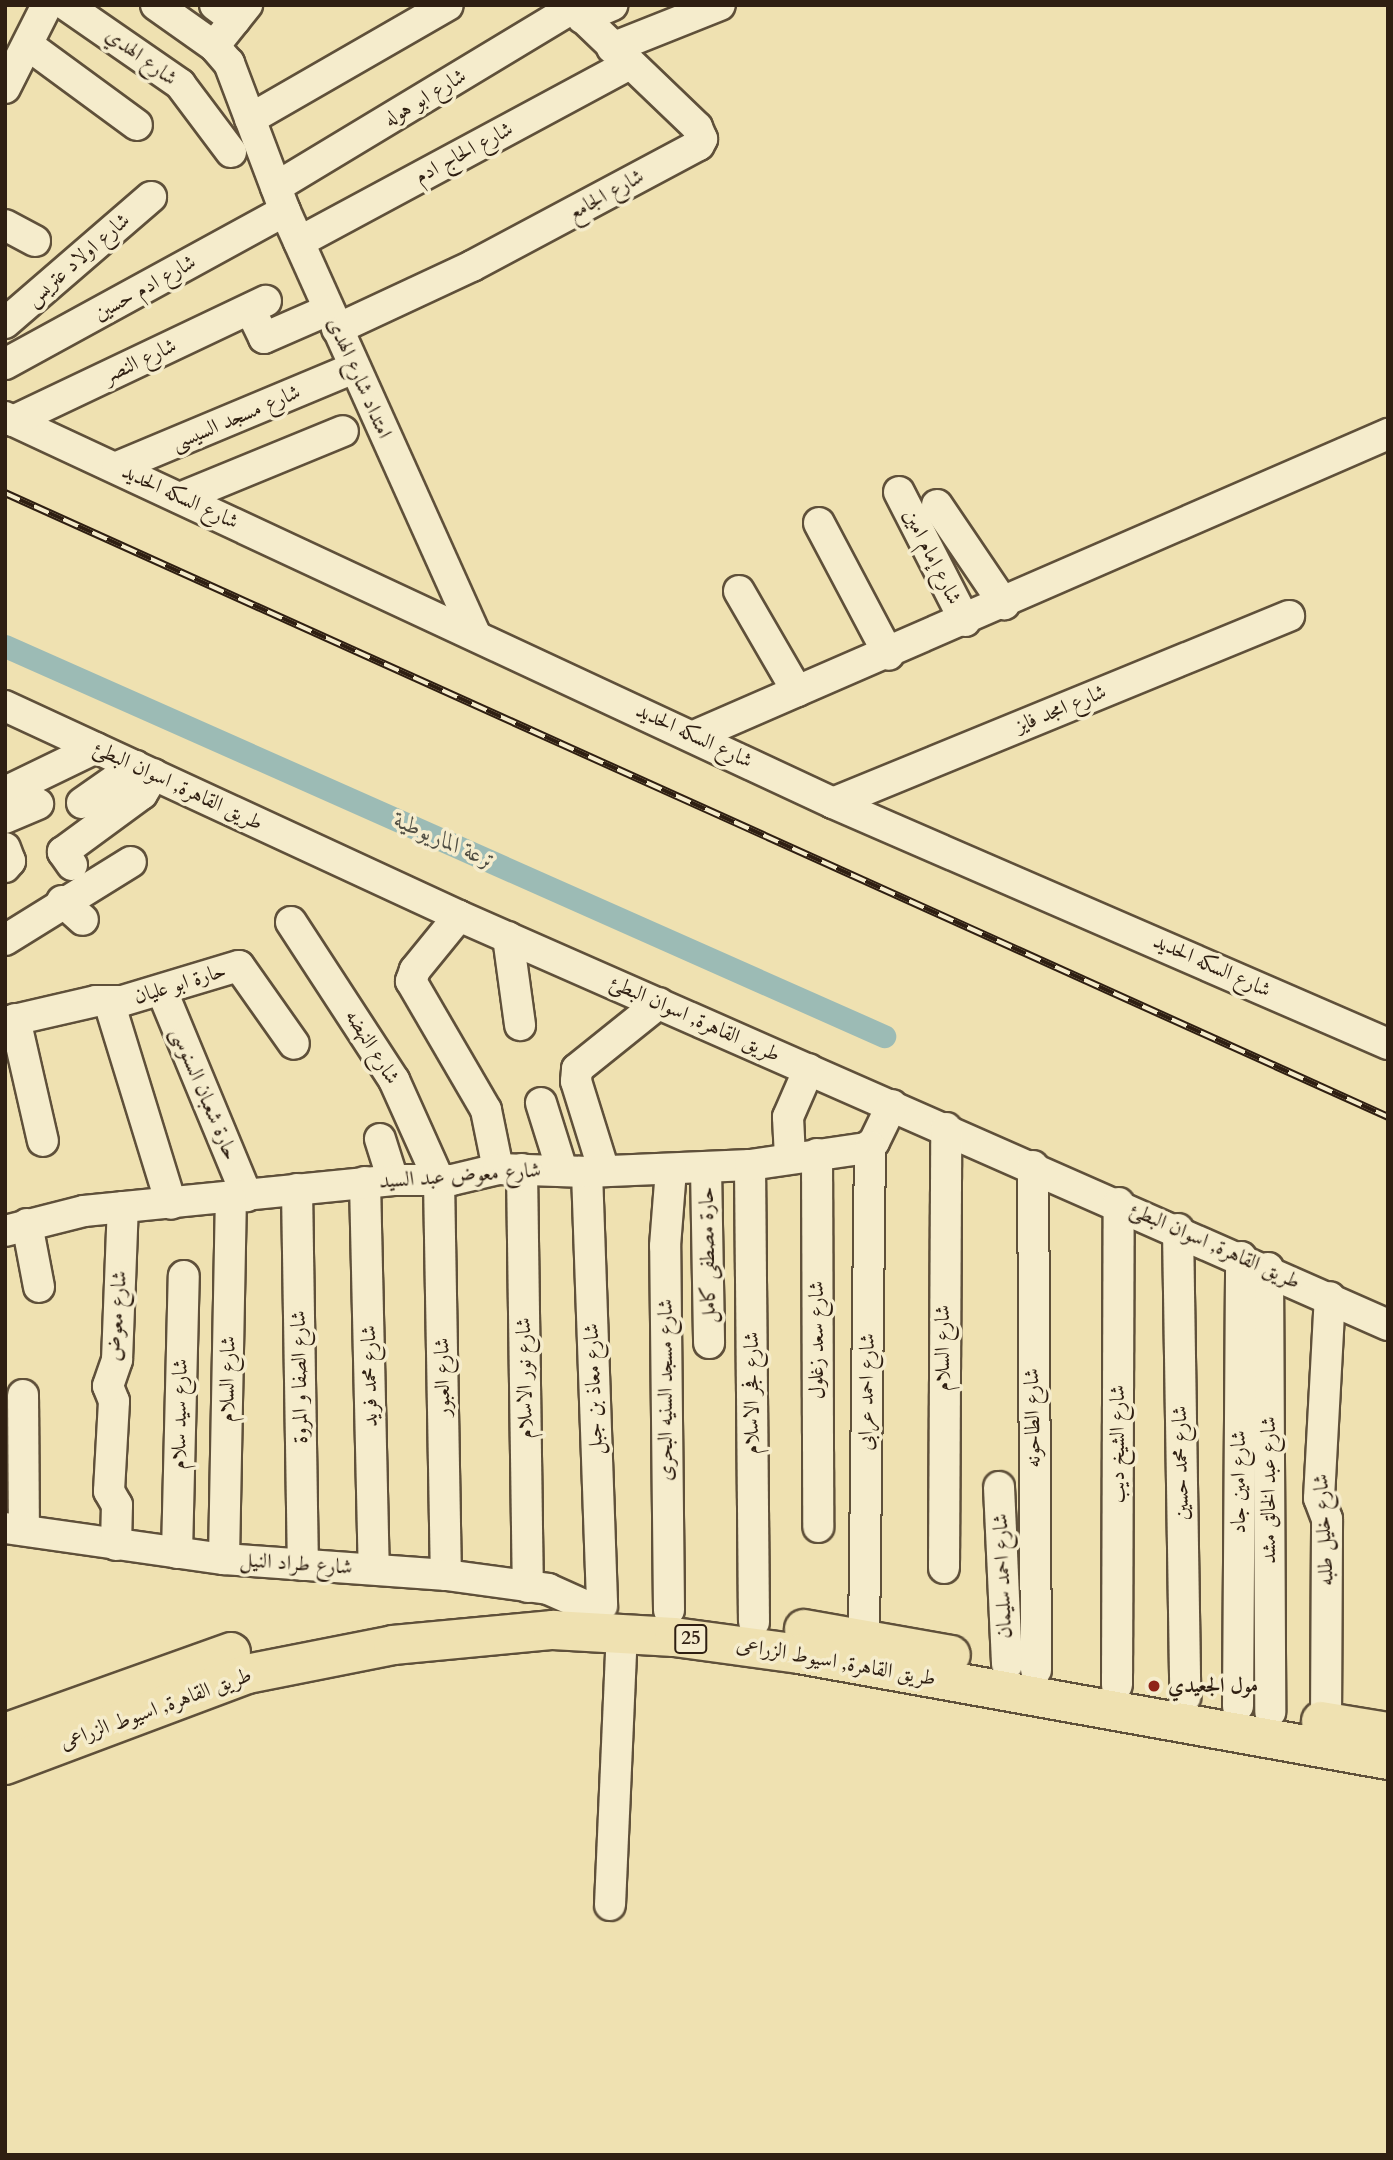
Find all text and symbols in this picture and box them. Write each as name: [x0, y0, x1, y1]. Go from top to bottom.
street label: شارع الهدي: [100, 23, 182, 91]
street label: شارع ابو هوله: [379, 64, 471, 132]
street label: شارع الحاج ادم: [411, 117, 517, 189]
street label: شارع الجامع: [563, 164, 649, 226]
street label: شارع اولاد عتريس: [21, 208, 135, 312]
street label: شارع ادم حسين: [90, 250, 200, 326]
street label: امتداد شارع الهدى: [321, 314, 397, 442]
street label: شارع النصر: [99, 333, 181, 389]
street label: شارع مسجد السيسى: [168, 380, 304, 456]
street label: شارع السكه الحديد: [118, 459, 242, 535]
street label: شارع إمام امين: [897, 505, 967, 609]
street label: شارع امجد فايز: [1012, 679, 1110, 739]
street label: شارع السكه الحديد: [632, 698, 756, 774]
street label: طريق القاهرة, اسوان البطئ: [89, 736, 267, 836]
water label: ترعة الماريوطية: [390, 806, 500, 876]
street label: شارع السكه الحديد: [1149, 929, 1275, 1003]
street label: حارة ابو عليان: [131, 958, 229, 1010]
street label: طريق القاهرة, اسوان البطئ: [606, 970, 784, 1068]
street label: شارع النهضه: [339, 1005, 405, 1089]
street label: حارة شعبان السنوسى: [165, 1024, 243, 1164]
street label: شارع معوض عبد السيد: [378, 1158, 542, 1194]
street label: حارة مصطفى كامل: [694, 1186, 722, 1324]
street label: طريق القاهرة, اسوان البطئ: [1126, 1197, 1304, 1295]
street label: شارع معوض: [101, 1270, 133, 1362]
street label: شارع سعد زغلول: [804, 1281, 830, 1399]
street label: شارع مسجد السنيه البحرى: [653, 1299, 679, 1481]
street label: شارع السلام: [930, 1305, 956, 1391]
street label: شارع الصفا و المروة: [286, 1310, 314, 1444]
street label: شارع نور الاسلام: [511, 1317, 539, 1439]
street label: شارع معاذ بن جبل: [579, 1323, 609, 1455]
street label: شارع محمد فريد: [357, 1325, 383, 1427]
street label: شارع فجر الاسلام: [739, 1332, 765, 1454]
street label: شارع احمد عرابى: [853, 1333, 881, 1451]
street label: شارع السلام: [215, 1336, 241, 1422]
street label: شارع العبور: [430, 1337, 456, 1417]
street label: شارع سيد سلام: [166, 1358, 194, 1470]
street label: شارع الطاحونه: [1020, 1368, 1046, 1468]
street label: شارع الشيخ ديب: [1105, 1385, 1131, 1503]
street label: شارع محمد حسين: [1167, 1405, 1195, 1521]
street label: شارع عبد الخالق مشد: [1256, 1416, 1282, 1564]
street label: شارع امين جاد: [1226, 1430, 1252, 1534]
street label: شارع خليل طلبه: [1308, 1473, 1340, 1587]
street label: شارع احمد سليمان: [988, 1513, 1018, 1639]
street label: شارع طراد النيل: [239, 1547, 353, 1581]
road number: 25: [674, 1624, 708, 1654]
street label: طريق القاهرة, اسيوط الزراعى: [734, 1632, 938, 1692]
street label: طريق القاهرة, اسيوط الزراعى: [57, 1663, 255, 1755]
place label: مول الجعيدي: [1168, 1673, 1258, 1699]
marker: مول الجعيدي: [1146, 1678, 1162, 1694]

